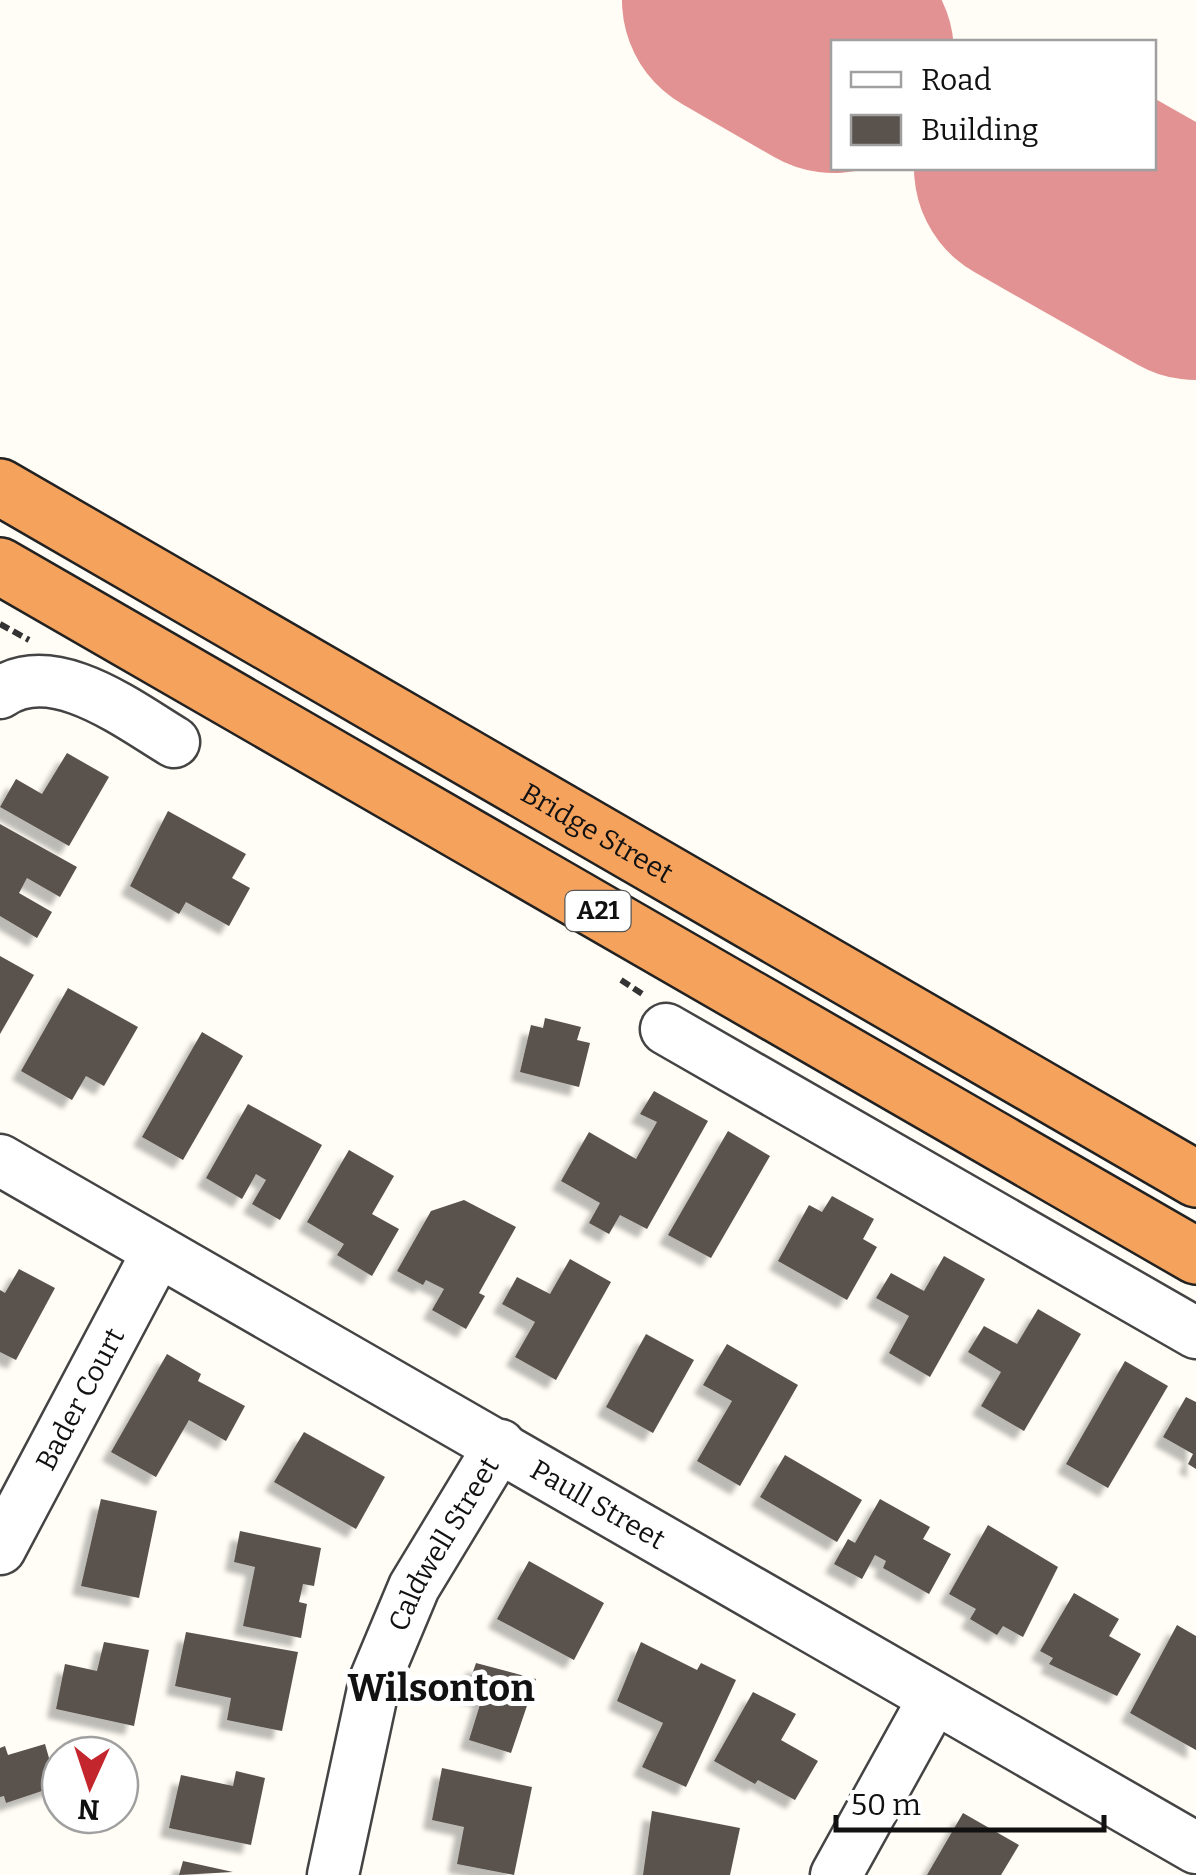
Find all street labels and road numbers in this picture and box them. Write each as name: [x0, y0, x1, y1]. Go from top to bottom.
street label: Bridge Street: [515, 776, 679, 889]
road number: A21: [566, 891, 630, 931]
street label: Bader Court: [29, 1322, 131, 1475]
street label: Caldwell Street: [381, 1451, 505, 1636]
street label: Paull Street: [525, 1452, 671, 1556]

